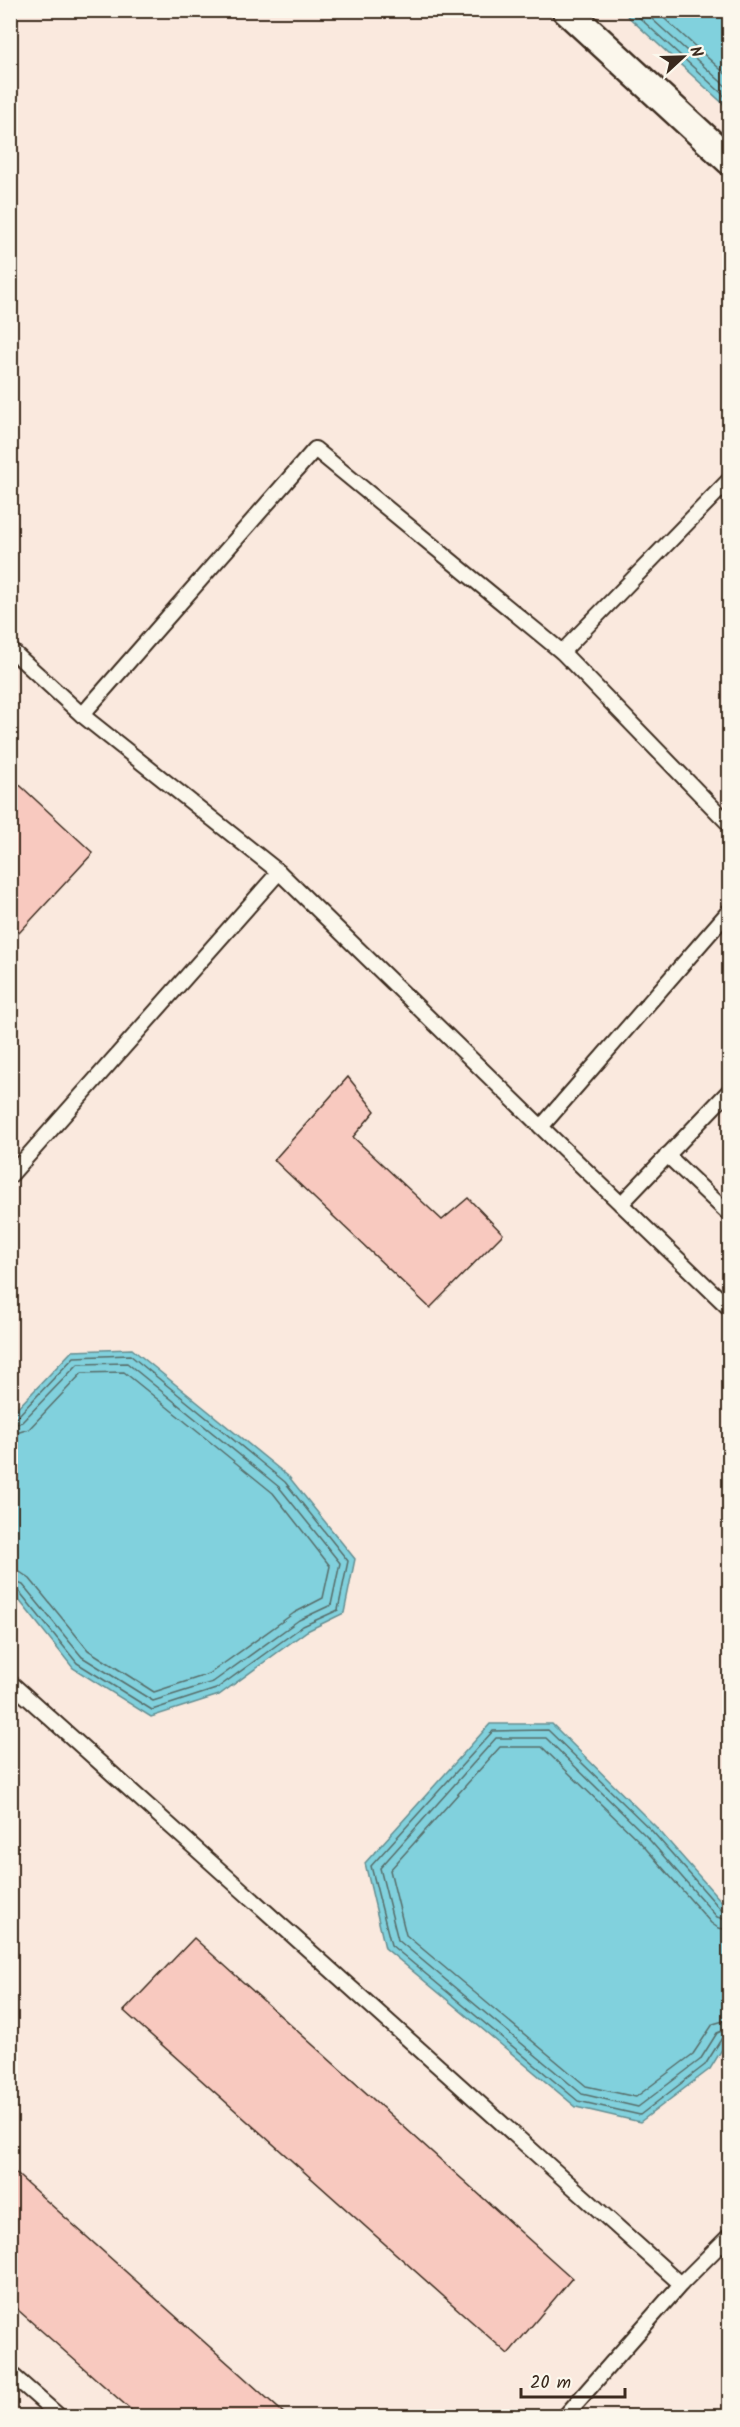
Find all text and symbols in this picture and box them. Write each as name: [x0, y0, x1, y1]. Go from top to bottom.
north arrow: [653, 27, 713, 87]
text: N: [682, 43, 709, 61]
scale bar: [521, 2361, 624, 2399]
text: 20 m: [530, 2369, 571, 2398]

